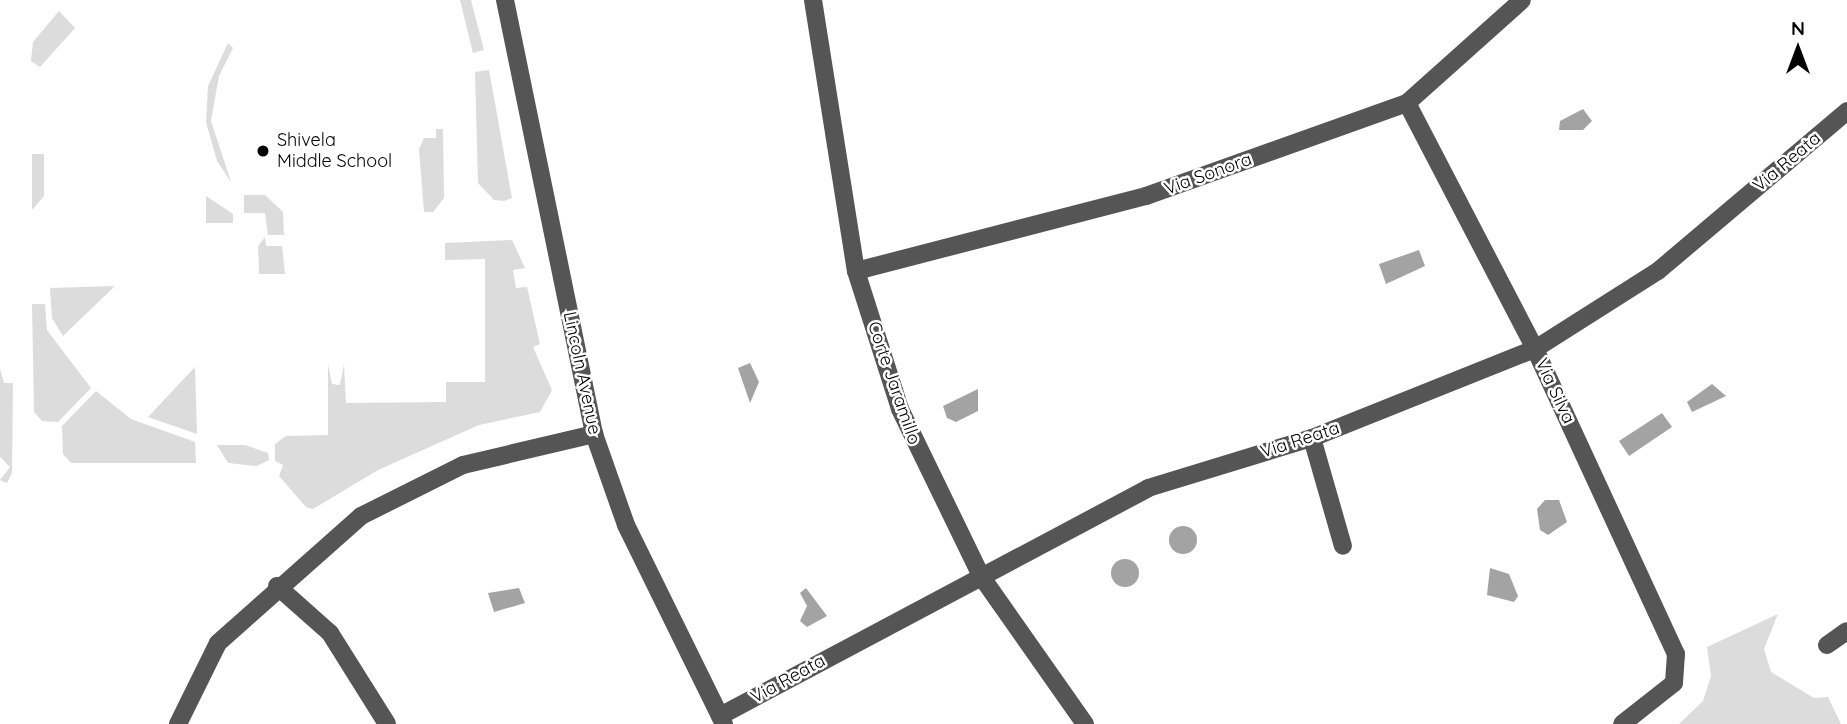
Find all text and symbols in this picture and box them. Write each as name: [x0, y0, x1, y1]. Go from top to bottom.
north arrow: [1763, 14, 1833, 84]
text: N: [1791, 16, 1805, 40]
street label: Via Reata: [1749, 127, 1825, 197]
place label: Shivela Middle School: [277, 130, 392, 172]
marker: Shivela Middle School: [255, 143, 271, 159]
street label: Via Sonora: [1161, 148, 1255, 200]
street label: Lincoln Avenue: [558, 310, 606, 436]
street label: Corte Jaramillo: [863, 319, 925, 447]
street label: Via Silva: [1530, 355, 1580, 427]
street label: Via Reata: [1258, 417, 1342, 463]
street label: Via Reata: [747, 650, 829, 708]

